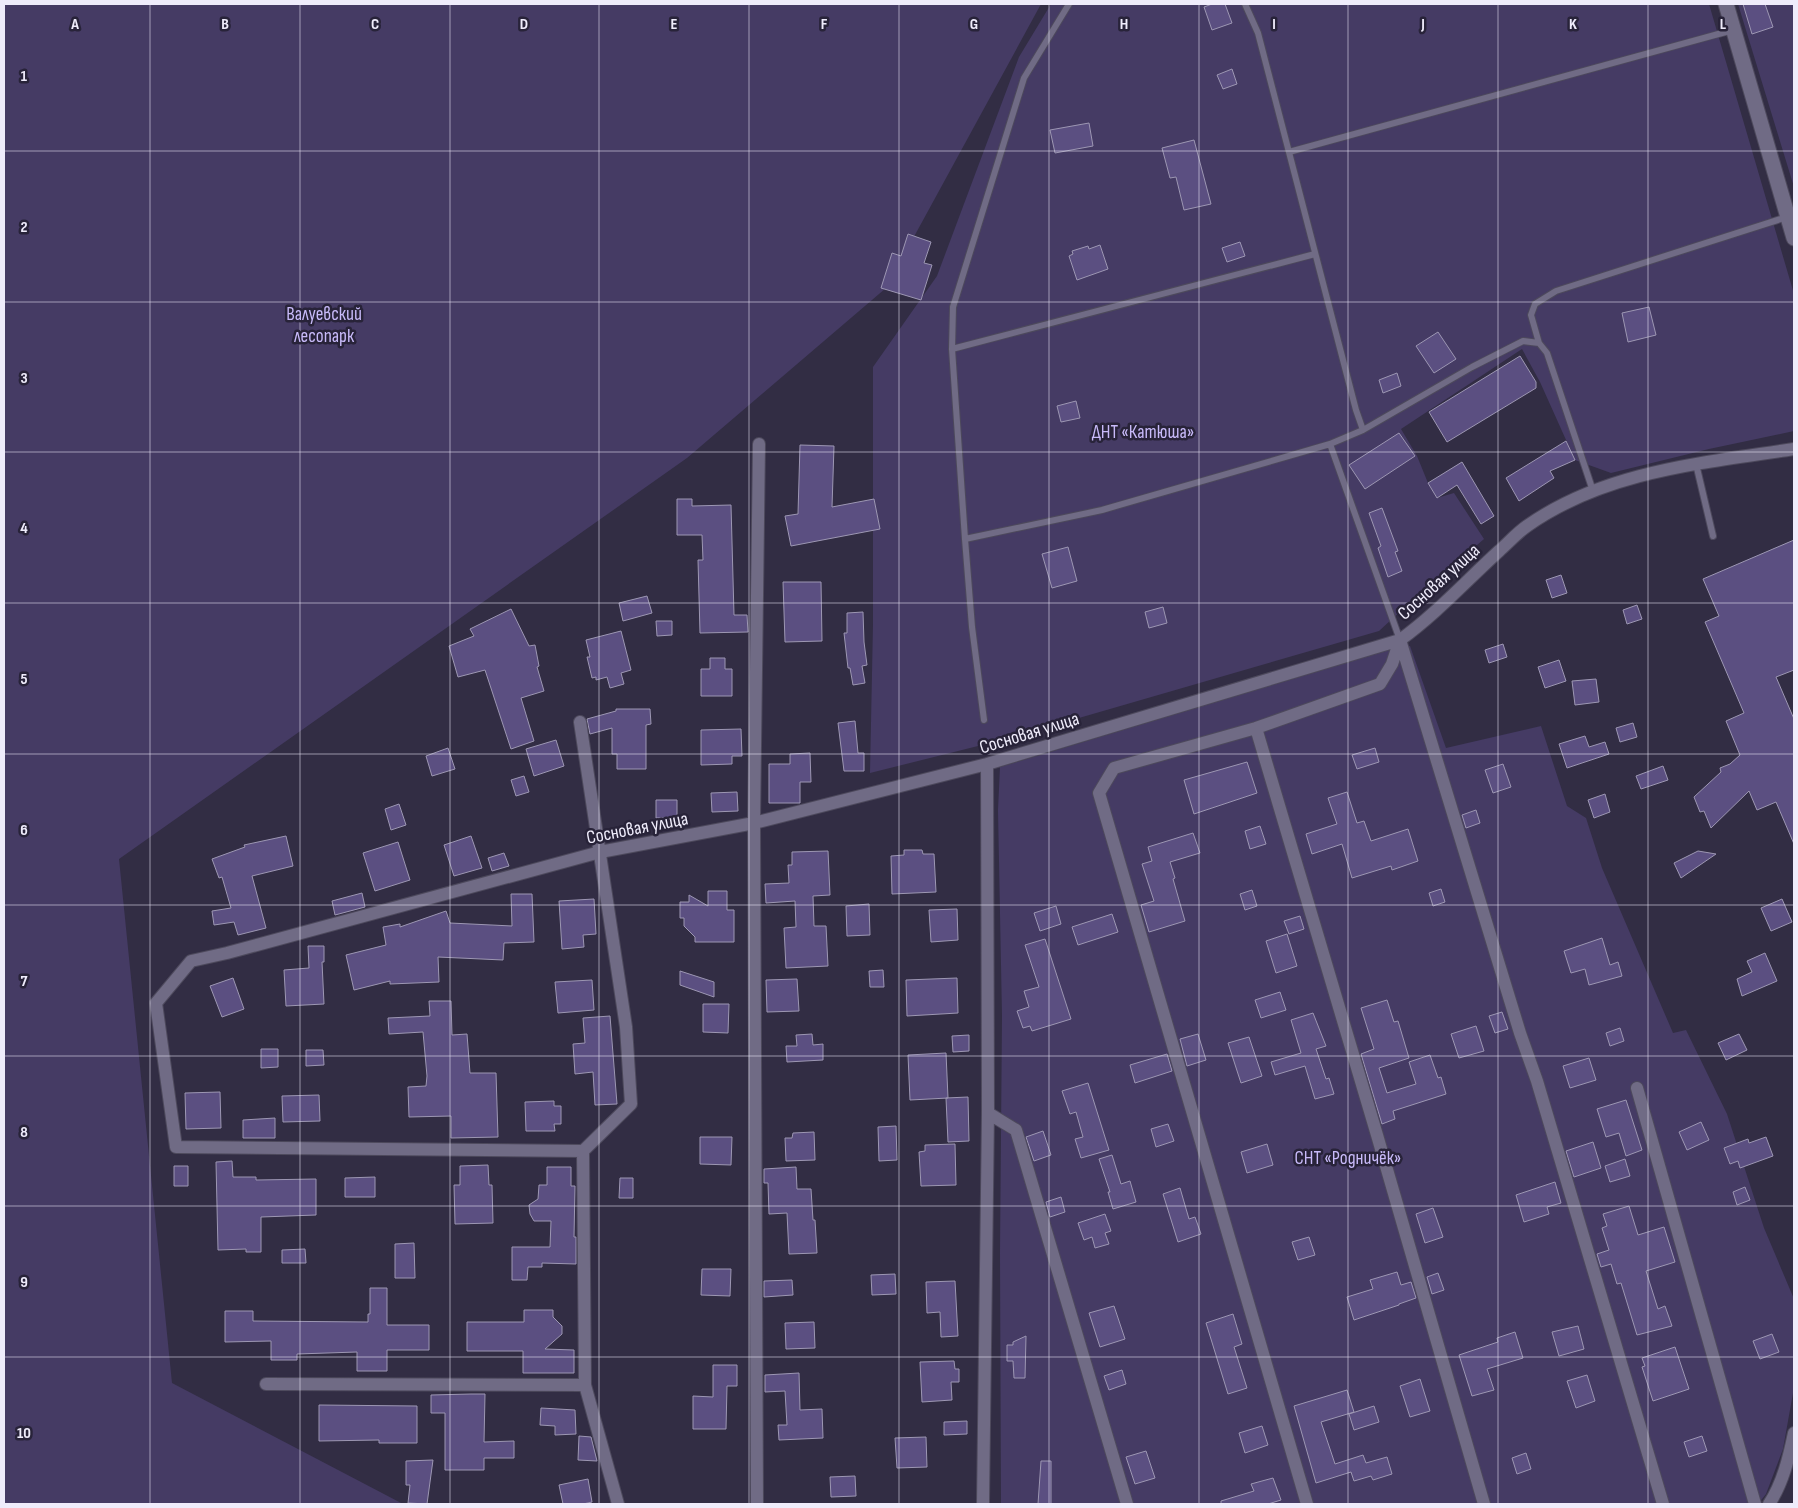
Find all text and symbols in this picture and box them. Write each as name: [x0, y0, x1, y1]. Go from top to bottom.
text: A: [70, 15, 79, 34]
text: B: [221, 15, 229, 34]
text: C: [371, 15, 379, 34]
text: D: [520, 15, 528, 34]
text: E: [671, 15, 678, 34]
text: F: [821, 15, 828, 34]
text: G: [970, 15, 978, 34]
text: H: [1120, 15, 1128, 34]
text: I: [1272, 15, 1276, 34]
text: J: [1420, 15, 1425, 34]
text: K: [1569, 15, 1577, 34]
text: L: [1720, 15, 1727, 34]
text: 1: [21, 67, 28, 86]
text: 2: [20, 218, 28, 237]
park label: Валуевский лесопарк: [286, 303, 362, 348]
text: 3: [20, 369, 28, 388]
park label: ДНТ «Катюша»: [1092, 421, 1194, 444]
text: 4: [20, 519, 28, 538]
street label: Сосновая улица: [1393, 539, 1485, 625]
text: 5: [20, 670, 28, 689]
street label: Сосновая улица: [977, 707, 1082, 759]
street label: Сосновая улица: [585, 807, 690, 850]
text: 6: [20, 821, 28, 840]
text: 7: [21, 972, 28, 991]
text: 8: [20, 1123, 28, 1142]
park label: СНТ «Родничёк»: [1295, 1147, 1401, 1170]
text: 9: [20, 1273, 28, 1292]
text: 10: [17, 1424, 31, 1443]

